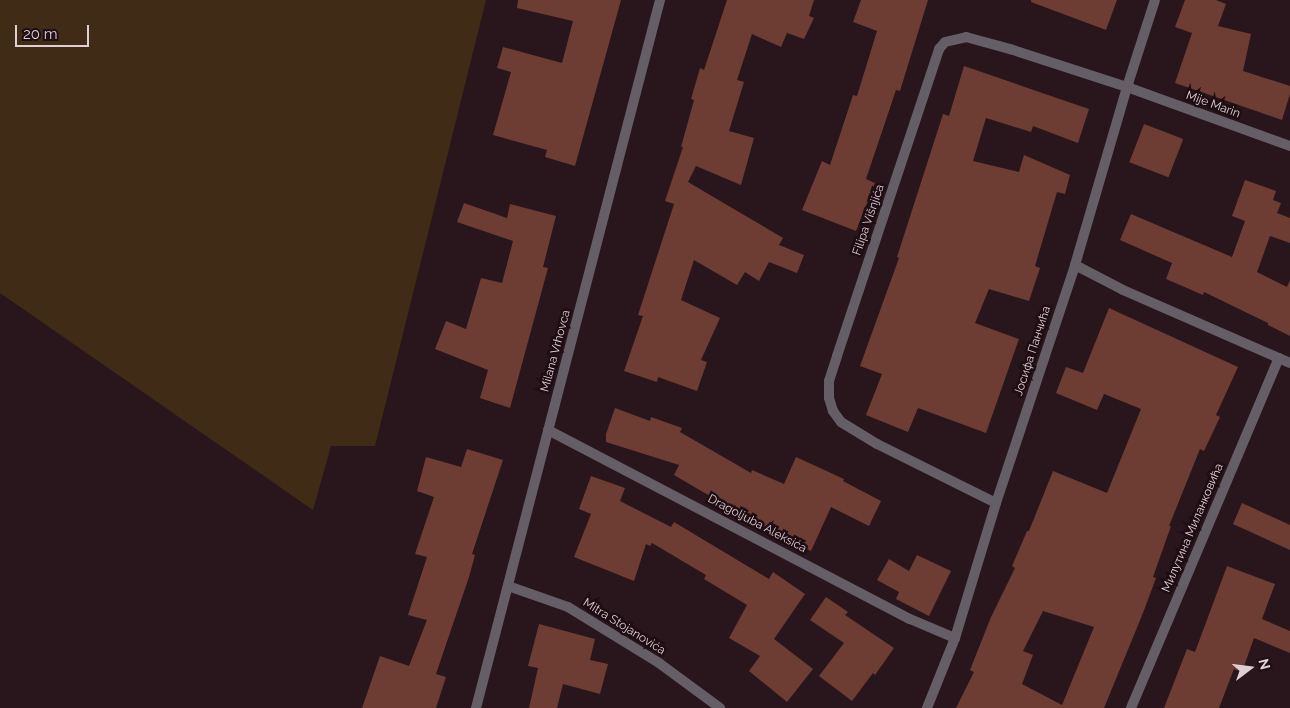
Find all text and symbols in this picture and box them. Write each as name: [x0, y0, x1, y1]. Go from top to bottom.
scale bar: [18, 15, 91, 47]
text: 20 m: [23, 25, 58, 43]
street label: Mije Marin: [1184, 89, 1242, 121]
street label: Filipa Višnjića: [850, 182, 888, 258]
street label: Јосифа Панчића: [1012, 304, 1054, 398]
street label: Milana Vrhovca: [538, 308, 574, 394]
street label: Милутина Миланковића: [1159, 461, 1227, 595]
street label: Dragoljuba Aleksića: [705, 492, 809, 556]
street label: Mitra Stojanovića: [580, 596, 668, 658]
north arrow: [1225, 643, 1275, 693]
text: N: [1255, 657, 1274, 671]

